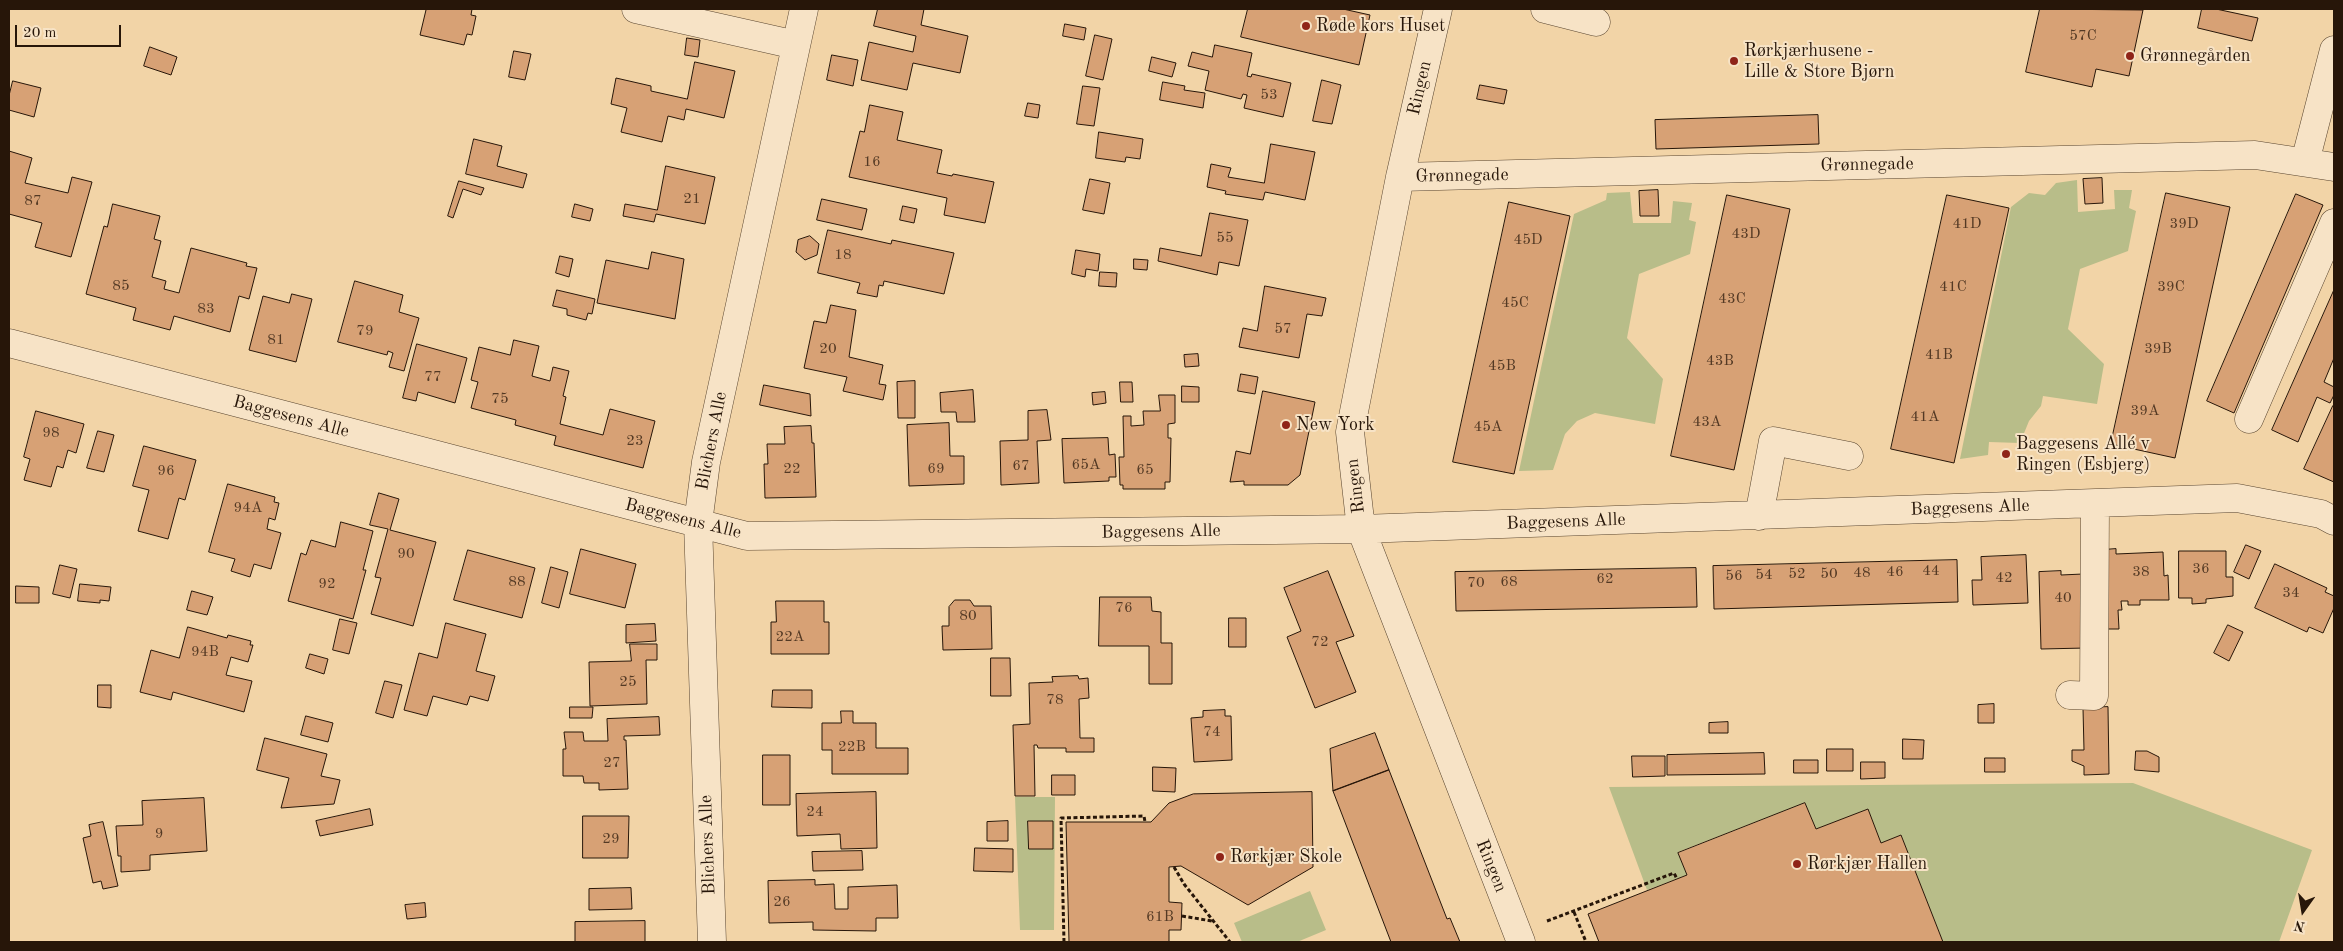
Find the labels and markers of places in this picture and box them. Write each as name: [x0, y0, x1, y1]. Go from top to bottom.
place label: Røde kors Huset: [1316, 15, 1445, 37]
marker: Røde kors Huset: [1300, 20, 1312, 32]
place label: Rørkjærhusene - Lille & Store Bjørn: [1744, 40, 1894, 82]
place label: Grønnegården: [2140, 45, 2250, 67]
marker: Grønnegården: [2124, 50, 2136, 62]
marker: Rørkjærhusene - Lille & Store Bjørn: [1728, 55, 1740, 67]
place label: New York: [1296, 414, 1375, 436]
marker: New York: [1280, 419, 1292, 431]
place label: Baggesens Allé v Ringen (Esbjerg): [2016, 433, 2150, 476]
marker: Baggesens Allé v Ringen (Esbjerg): [2000, 448, 2012, 460]
place label: Rørkjær Skole: [1230, 846, 1342, 868]
marker: Rørkjær Skole: [1214, 851, 1226, 863]
place label: Rørkjær Hallen: [1807, 853, 1927, 875]
marker: Rørkjær Hallen: [1791, 858, 1803, 870]

